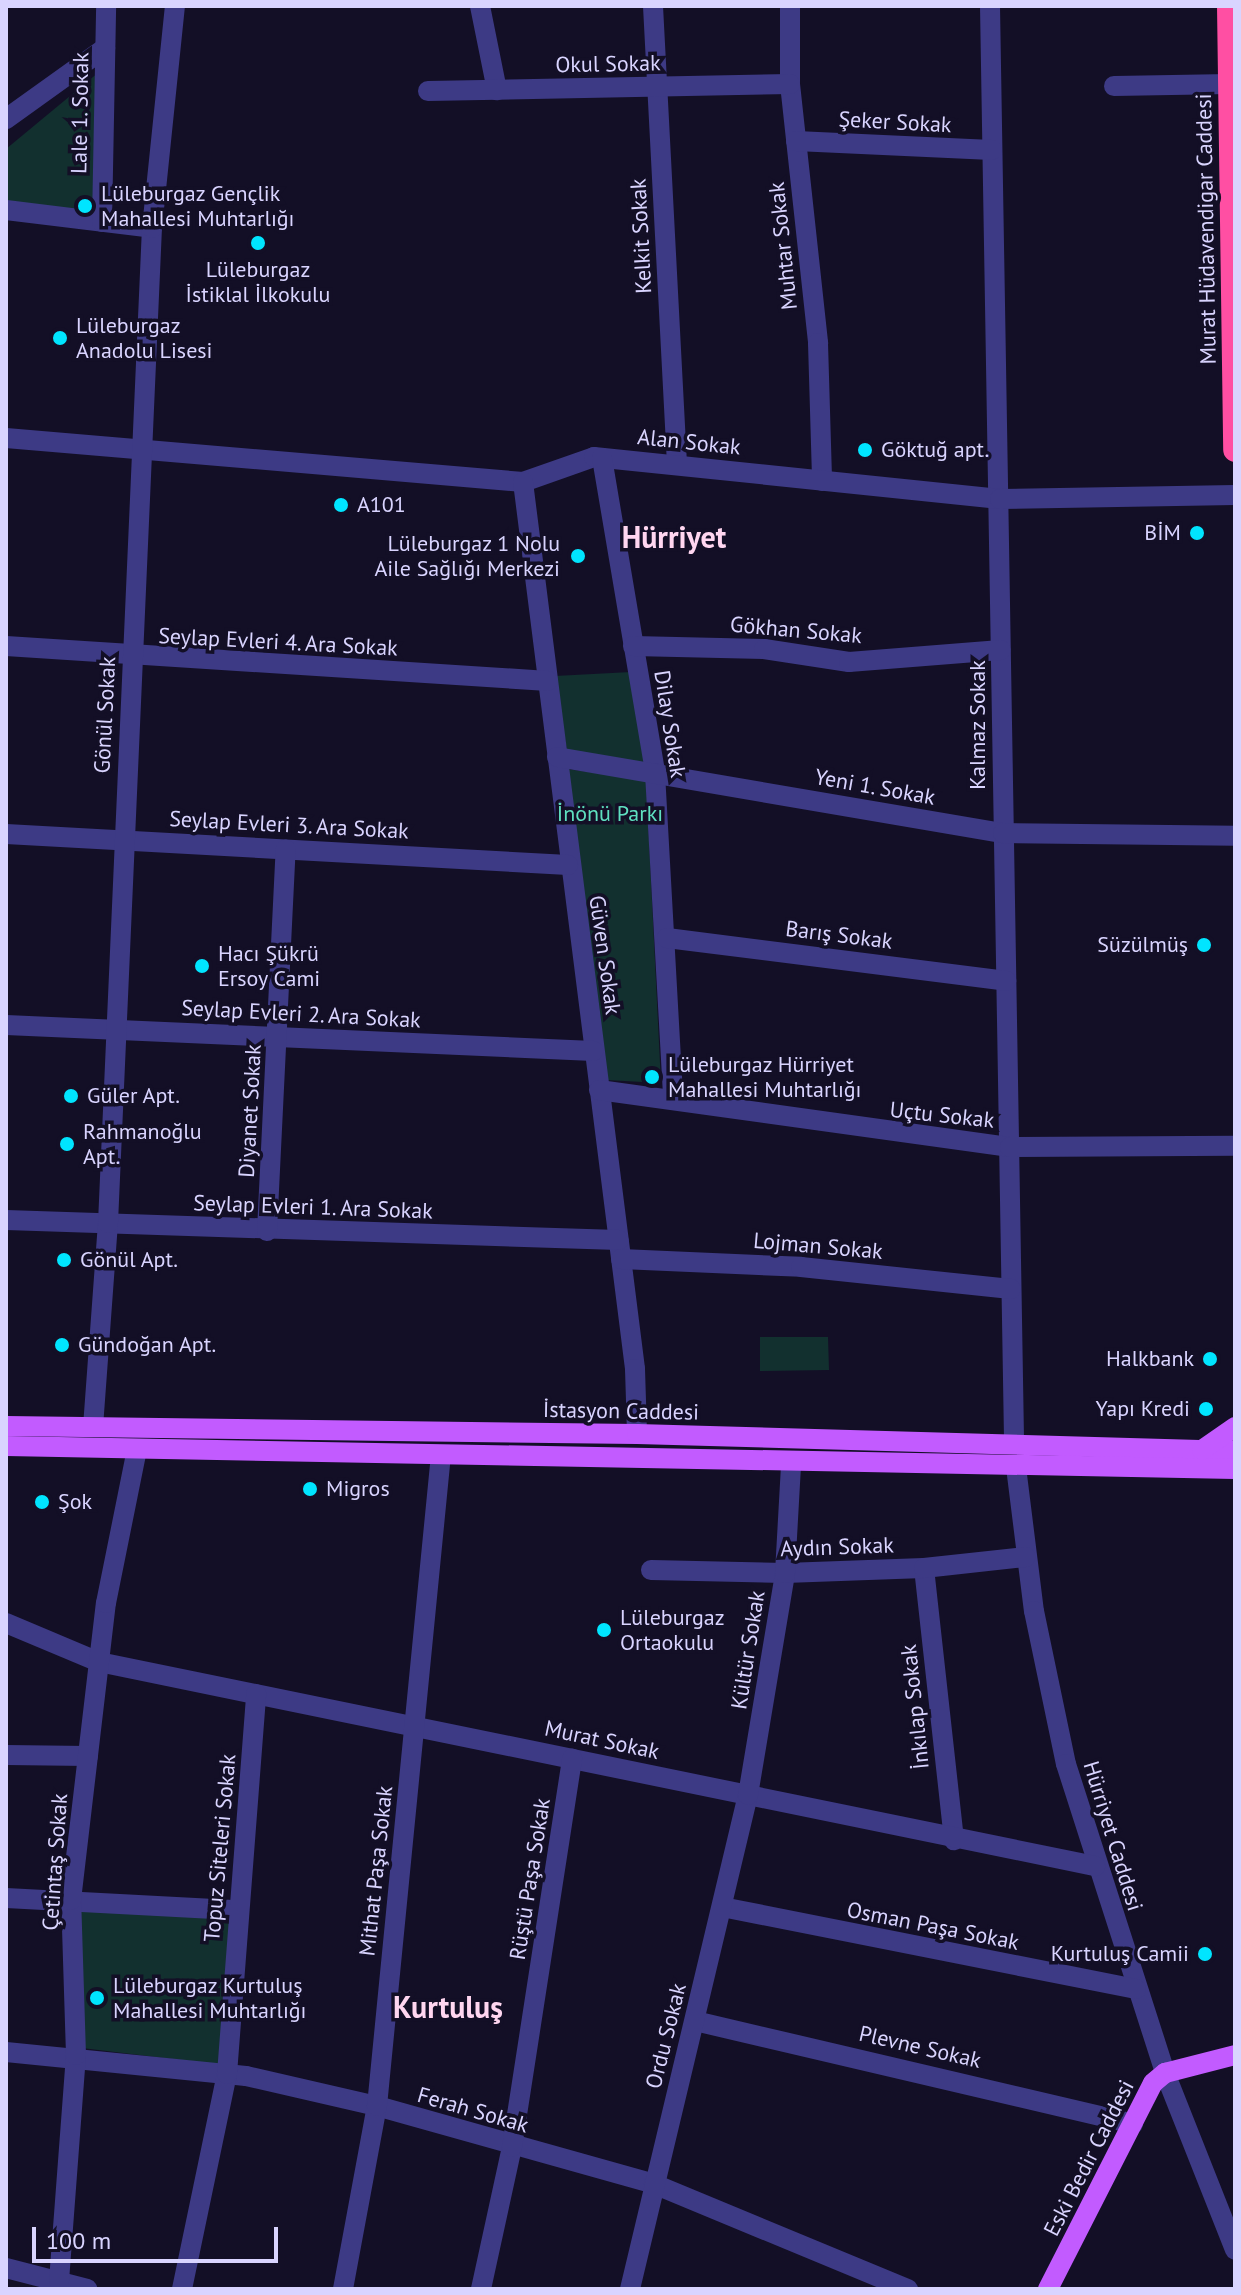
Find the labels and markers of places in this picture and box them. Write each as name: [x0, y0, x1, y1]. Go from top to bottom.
place label: Lüleburgaz Gençlik Mahallesi Muhtarlığı: [101, 180, 294, 232]
marker: Lüleburgaz Gençlik Mahallesi Muhtarlığı: [76, 197, 94, 215]
marker: Lüleburgaz İstiklal İlkokulu: [249, 234, 267, 252]
place label: Lüleburgaz İstiklal İlkokulu: [186, 256, 330, 308]
place label: Lüleburgaz Anadolu Lisesi: [76, 312, 212, 364]
marker: Lüleburgaz Anadolu Lisesi: [51, 329, 69, 347]
place label: Göktuğ apt.: [881, 437, 989, 463]
marker: Göktuğ apt.: [856, 441, 874, 459]
place label: A101: [357, 492, 406, 518]
marker: A101: [332, 496, 350, 514]
place label: BİM: [1144, 520, 1181, 546]
marker: BİM: [1188, 524, 1206, 542]
place label: Lüleburgaz 1 Nolu Aile Sağlığı Merkezi: [374, 530, 560, 582]
marker: Lüleburgaz 1 Nolu Aile Sağlığı Merkezi: [567, 545, 589, 567]
place label: Süzülmüş: [1097, 932, 1188, 958]
marker: Süzülmüş: [1195, 936, 1213, 954]
place label: Hacı Şükrü Ersoy Cami: [218, 940, 321, 992]
marker: Hacı Şükrü Ersoy Cami: [193, 957, 211, 975]
place label: Lüleburgaz Hürriyet Mahallesi Muhtarlığı: [668, 1051, 861, 1102]
marker: Lüleburgaz Hürriyet Mahallesi Muhtarlığı: [643, 1068, 661, 1086]
place label: Güler Apt.: [87, 1083, 181, 1109]
marker: Güler Apt.: [62, 1087, 80, 1105]
place label: Rahmanoğlu Apt.: [83, 1118, 202, 1170]
marker: Rahmanoğlu Apt.: [58, 1135, 76, 1153]
place label: Gönül Apt.: [80, 1247, 179, 1273]
marker: Gönül Apt.: [55, 1251, 73, 1269]
place label: Gündoğan Apt.: [78, 1332, 217, 1358]
marker: Gündoğan Apt.: [53, 1336, 71, 1354]
place label: Halkbank: [1106, 1346, 1194, 1372]
marker: Halkbank: [1201, 1350, 1219, 1368]
place label: Yapı Kredi: [1096, 1396, 1190, 1422]
marker: Yapı Kredi: [1197, 1400, 1215, 1418]
place label: Migros: [326, 1476, 390, 1502]
marker: Migros: [301, 1480, 319, 1498]
place label: Şok: [58, 1489, 92, 1515]
marker: Şok: [33, 1493, 51, 1511]
place label: Lüleburgaz Ortaokulu: [620, 1604, 725, 1656]
marker: Lüleburgaz Ortaokulu: [595, 1621, 613, 1639]
place label: Kurtuluş Camii: [1051, 1941, 1189, 1967]
marker: Kurtuluş Camii: [1196, 1945, 1214, 1963]
place label: Lüleburgaz Kurtuluş Mahallesi Muhtarlığı: [113, 1972, 306, 2024]
marker: Lüleburgaz Kurtuluş Mahallesi Muhtarlığı: [88, 1989, 106, 2007]

